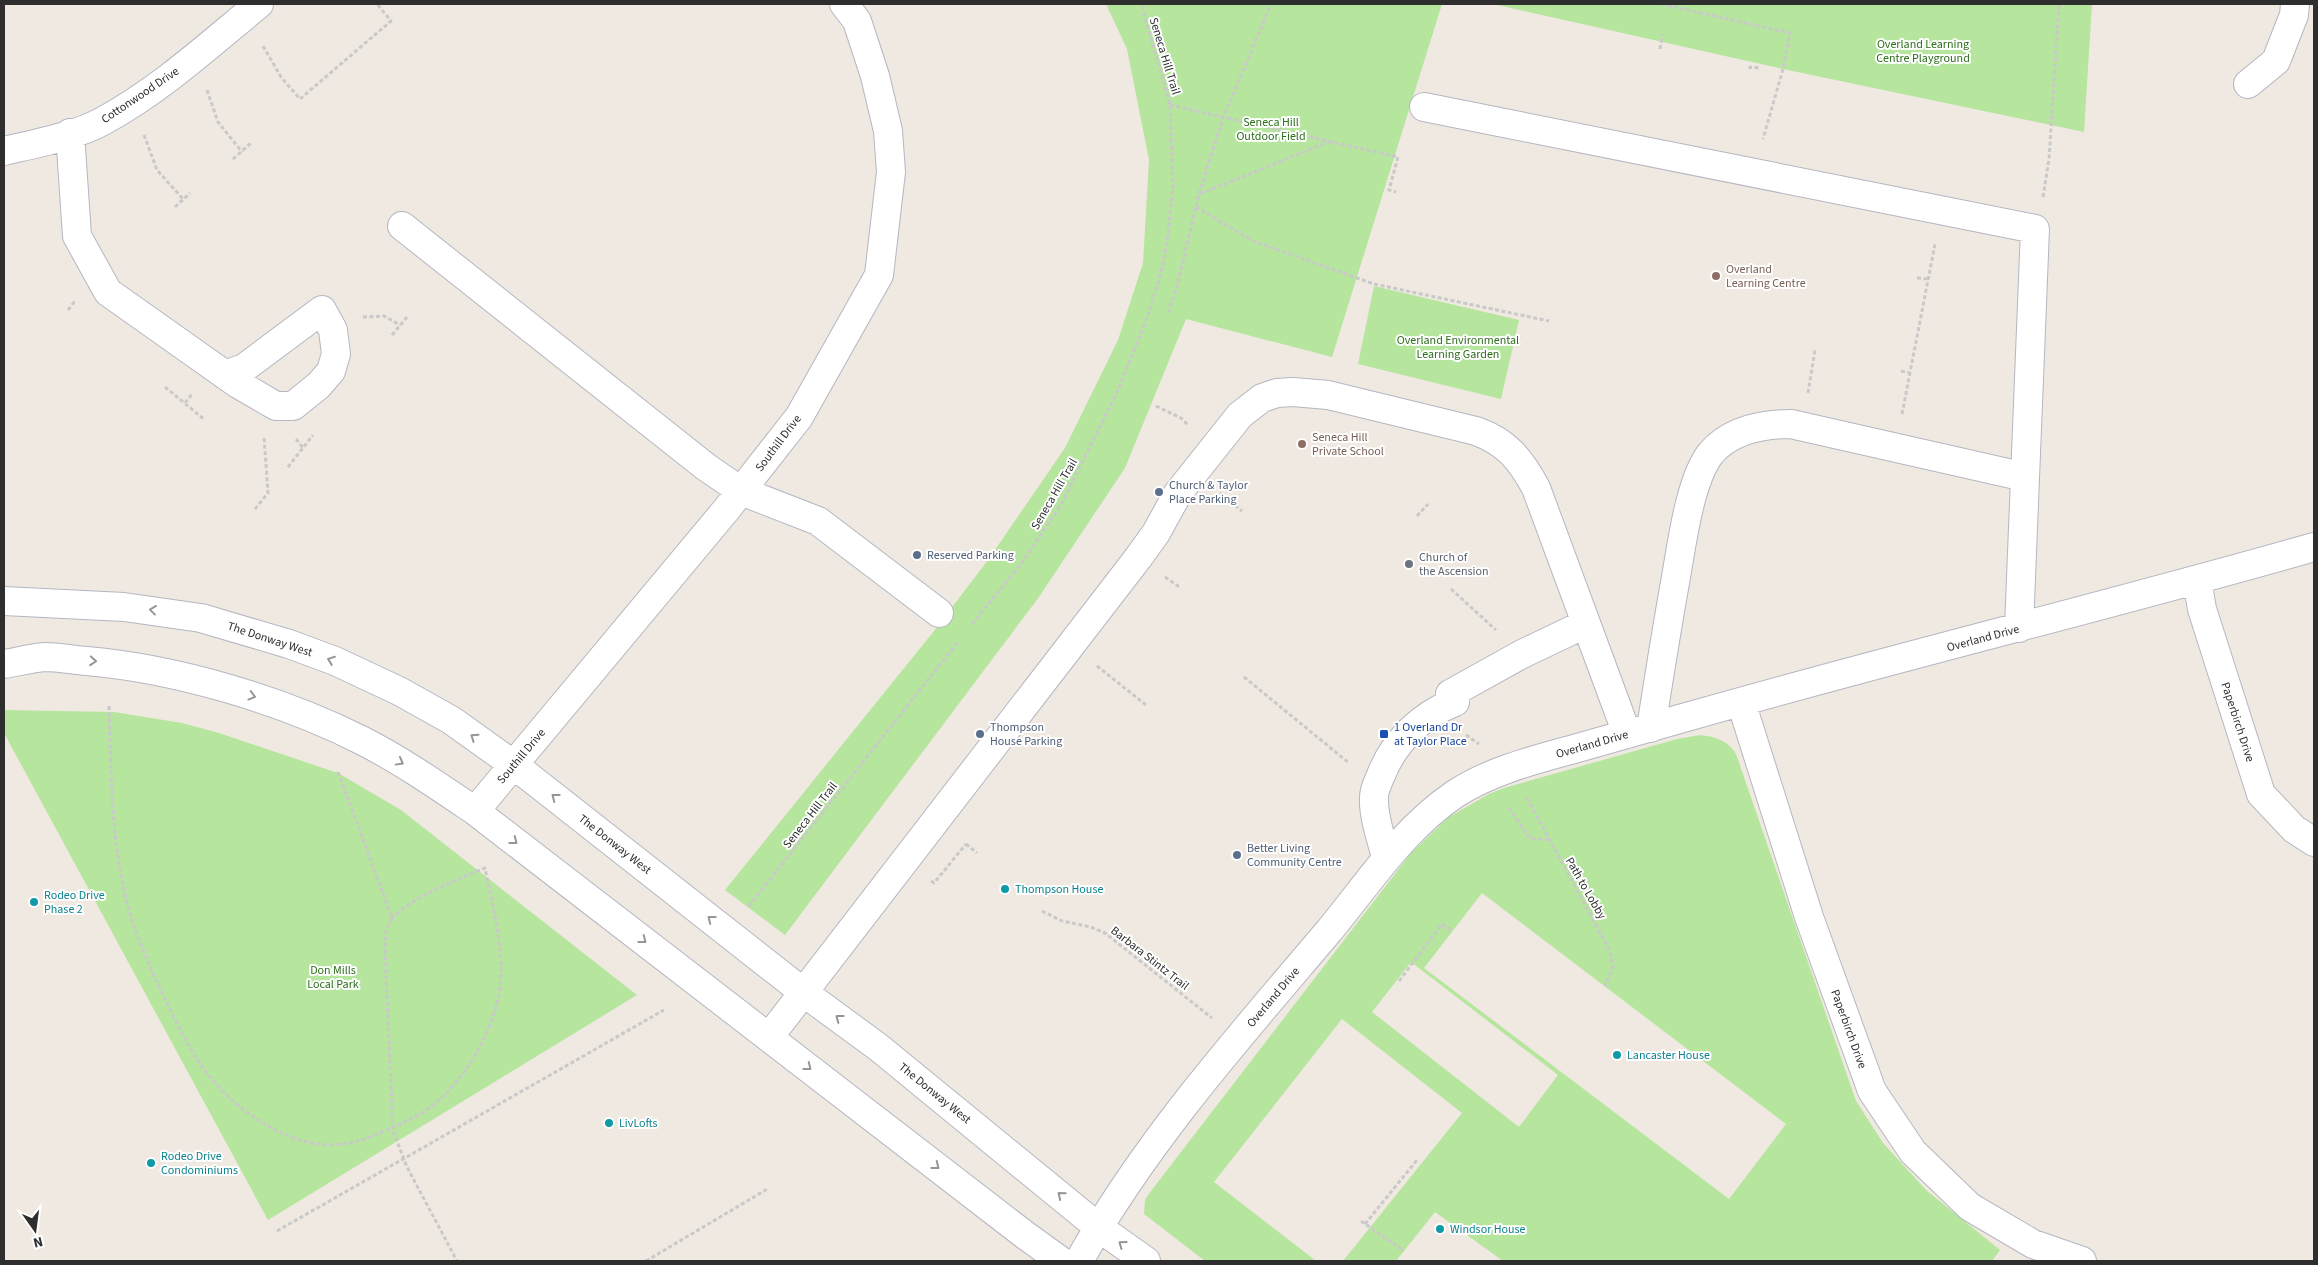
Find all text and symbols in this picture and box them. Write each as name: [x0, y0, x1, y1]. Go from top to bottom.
street label: Seneca Hill Trail: [1145, 16, 1184, 97]
park label: Overland Learning Centre Playground: [1876, 36, 1970, 67]
street label: Cottonwood Drive: [98, 63, 183, 128]
park label: Seneca Hill Outdoor Field: [1236, 114, 1306, 145]
place label: Overland Learning Centre: [1726, 261, 1806, 292]
marker: Overland Learning Centre: [1710, 270, 1722, 282]
park label: Overland Environmental Learning Garden: [1397, 332, 1519, 363]
street label: Southill Drive: [751, 411, 806, 475]
place label: Seneca Hill Private School: [1312, 429, 1384, 460]
marker: Seneca Hill Private School: [1296, 438, 1308, 450]
street label: Seneca Hill Trail: [1027, 455, 1082, 533]
place label: Church & Taylor Place Parking: [1169, 477, 1249, 508]
marker: Church & Taylor Place Parking: [1153, 486, 1165, 498]
place label: Reserved Parking: [927, 547, 1014, 564]
marker: Reserved Parking: [911, 549, 923, 561]
place label: Church of the Ascension: [1419, 549, 1489, 580]
marker: Church of the Ascension: [1403, 558, 1415, 570]
one-way arrow: [149, 605, 157, 616]
street label: The Donway West: [225, 618, 315, 661]
street label: Overland Drive: [1945, 621, 2021, 656]
one-way arrow: [90, 656, 98, 667]
one-way arrow: [328, 656, 336, 666]
street label: Paperbirch Drive: [2217, 680, 2258, 764]
one-way arrow: [248, 690, 256, 701]
place label: Thompson House Parking: [990, 719, 1062, 750]
place label: 1 Overland Dr at Taylor Place: [1394, 719, 1467, 750]
street label: Southill Drive: [493, 725, 550, 788]
street label: Overland Drive: [1554, 726, 1630, 763]
marker: Thompson House Parking: [974, 728, 986, 740]
marker: 1 Overland Dr at Taylor Place: [1378, 728, 1390, 740]
one-way arrow: [470, 734, 480, 743]
one-way arrow: [395, 755, 404, 765]
street label: Seneca Hill Trail: [779, 779, 842, 852]
one-way arrow: [552, 795, 561, 803]
street label: The Donway West: [575, 810, 655, 878]
one-way arrow: [508, 835, 517, 843]
place label: Better Living Community Centre: [1247, 840, 1342, 871]
marker: Better Living Community Centre: [1231, 849, 1243, 861]
street label: Path to Lobby: [1561, 854, 1610, 923]
place label: Thompson House: [1015, 881, 1103, 898]
marker: Thompson House: [999, 883, 1011, 895]
place label: Rodeo Drive Phase 2: [44, 887, 105, 918]
marker: Rodeo Drive Phase 2: [28, 896, 40, 908]
one-way arrow: [707, 915, 716, 924]
street label: Barbara Stintz Trail: [1107, 922, 1192, 994]
one-way arrow: [637, 934, 646, 942]
park label: Don Mills Local Park: [307, 962, 359, 993]
street label: Overland Drive: [1243, 963, 1304, 1031]
street label: Paperbirch Drive: [1826, 987, 1871, 1071]
one-way arrow: [835, 1015, 845, 1024]
place label: Lancaster House: [1627, 1047, 1710, 1064]
marker: Lancaster House: [1611, 1049, 1623, 1061]
street label: The Donway West: [895, 1059, 974, 1128]
one-way arrow: [802, 1061, 811, 1070]
place label: LivLofts: [619, 1115, 658, 1132]
marker: LivLofts: [603, 1117, 615, 1129]
place label: Rodeo Drive Condominiums: [161, 1148, 238, 1179]
marker: Rodeo Drive Condominiums: [145, 1157, 157, 1169]
one-way arrow: [930, 1161, 939, 1169]
one-way arrow: [1058, 1193, 1067, 1201]
north arrow: [10, 1205, 60, 1255]
place label: Windsor House: [1450, 1221, 1526, 1238]
marker: Windsor House: [1434, 1223, 1446, 1235]
text: N: [31, 1231, 45, 1252]
one-way arrow: [1118, 1241, 1128, 1250]

